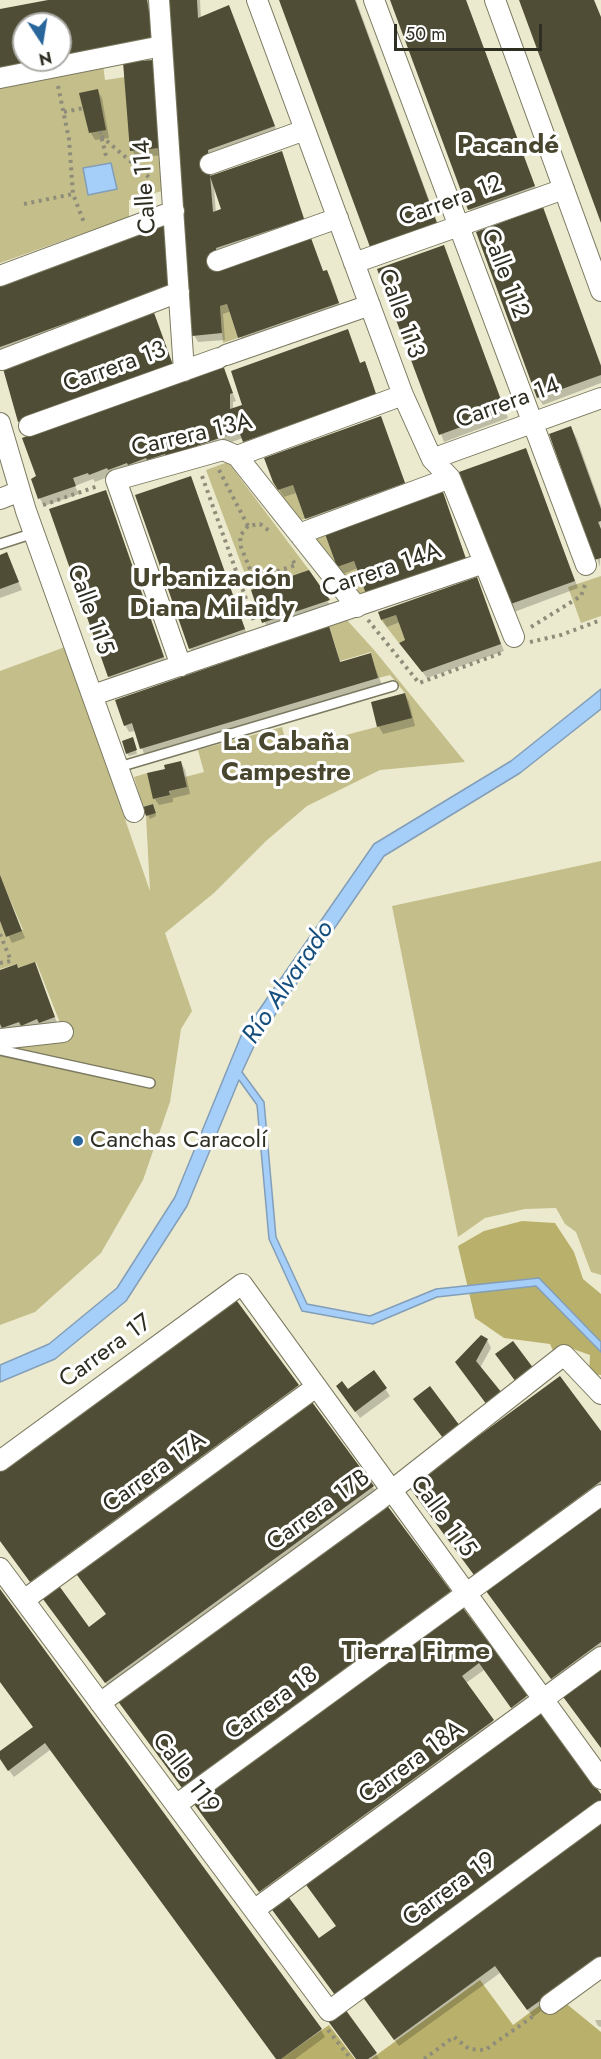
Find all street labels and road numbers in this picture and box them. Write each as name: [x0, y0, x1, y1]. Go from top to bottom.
street label: Calle 114: [128, 139, 164, 235]
street label: Carrera 12: [395, 170, 507, 234]
street label: Calle 112: [474, 225, 534, 323]
street label: Calle 113: [371, 265, 429, 363]
street label: Carrera 13: [60, 336, 170, 400]
street label: Carrera 14: [452, 372, 564, 436]
street label: Carrera 13A: [129, 408, 255, 464]
street label: Carrera 14A: [319, 537, 445, 605]
street label: Calle 115: [59, 561, 119, 659]
street label: Carrera 17: [54, 1309, 158, 1395]
street label: Carrera 17A: [98, 1426, 212, 1520]
street label: Carrera 17B: [262, 1464, 376, 1558]
street label: Calle 115: [403, 1471, 481, 1563]
street label: Carrera 18: [220, 1661, 324, 1747]
street label: Carrera 18A: [354, 1715, 470, 1811]
street label: Calle 119: [145, 1728, 225, 1820]
street label: Carrera 19: [398, 1847, 502, 1933]

